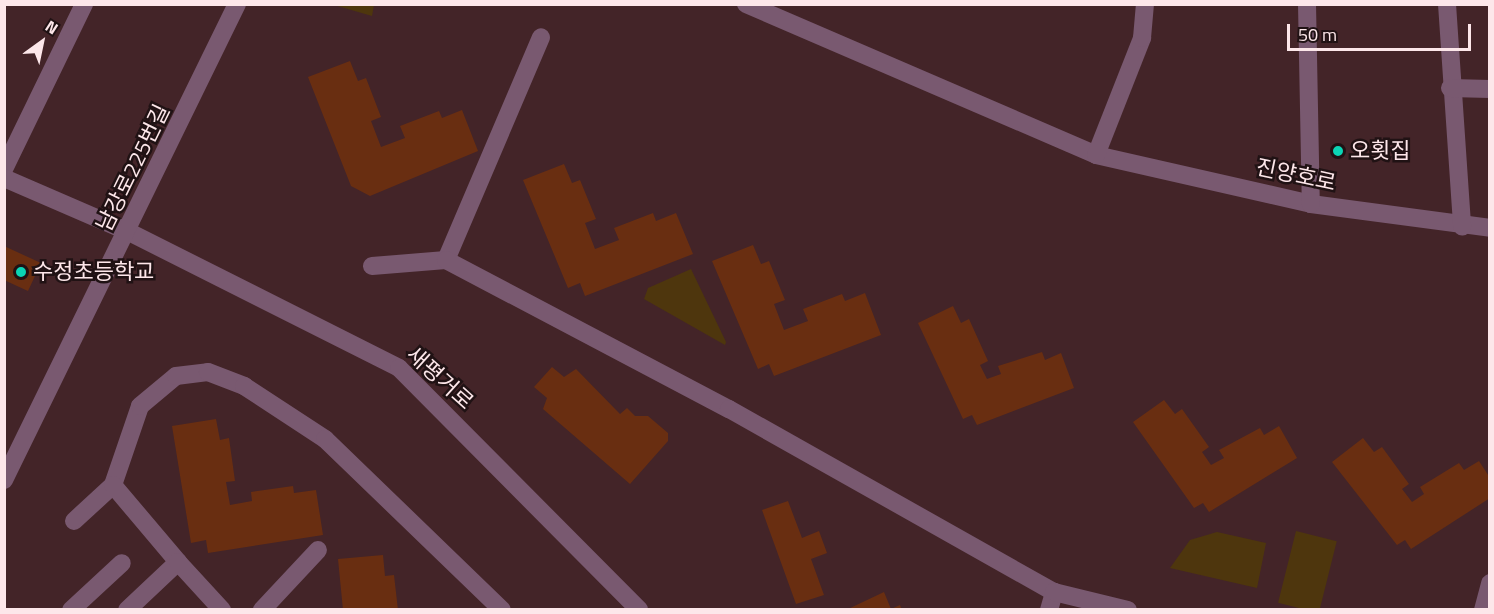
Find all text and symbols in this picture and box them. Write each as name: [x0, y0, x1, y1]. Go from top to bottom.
north arrow: [12, 12, 72, 72]
scale bar: [1290, 12, 1474, 50]
text: N: [41, 14, 63, 40]
text: 50 m: [1298, 21, 1337, 48]
street label: 남강로225번길: [91, 100, 175, 236]
place label: 오횟집: [1350, 138, 1411, 164]
marker: 오횟집: [1331, 144, 1345, 158]
street label: 진양호로: [1254, 154, 1338, 196]
place label: 수정초등학교: [33, 259, 154, 285]
marker: 수정초등학교: [14, 265, 28, 279]
street label: 새평거로: [401, 341, 479, 415]

